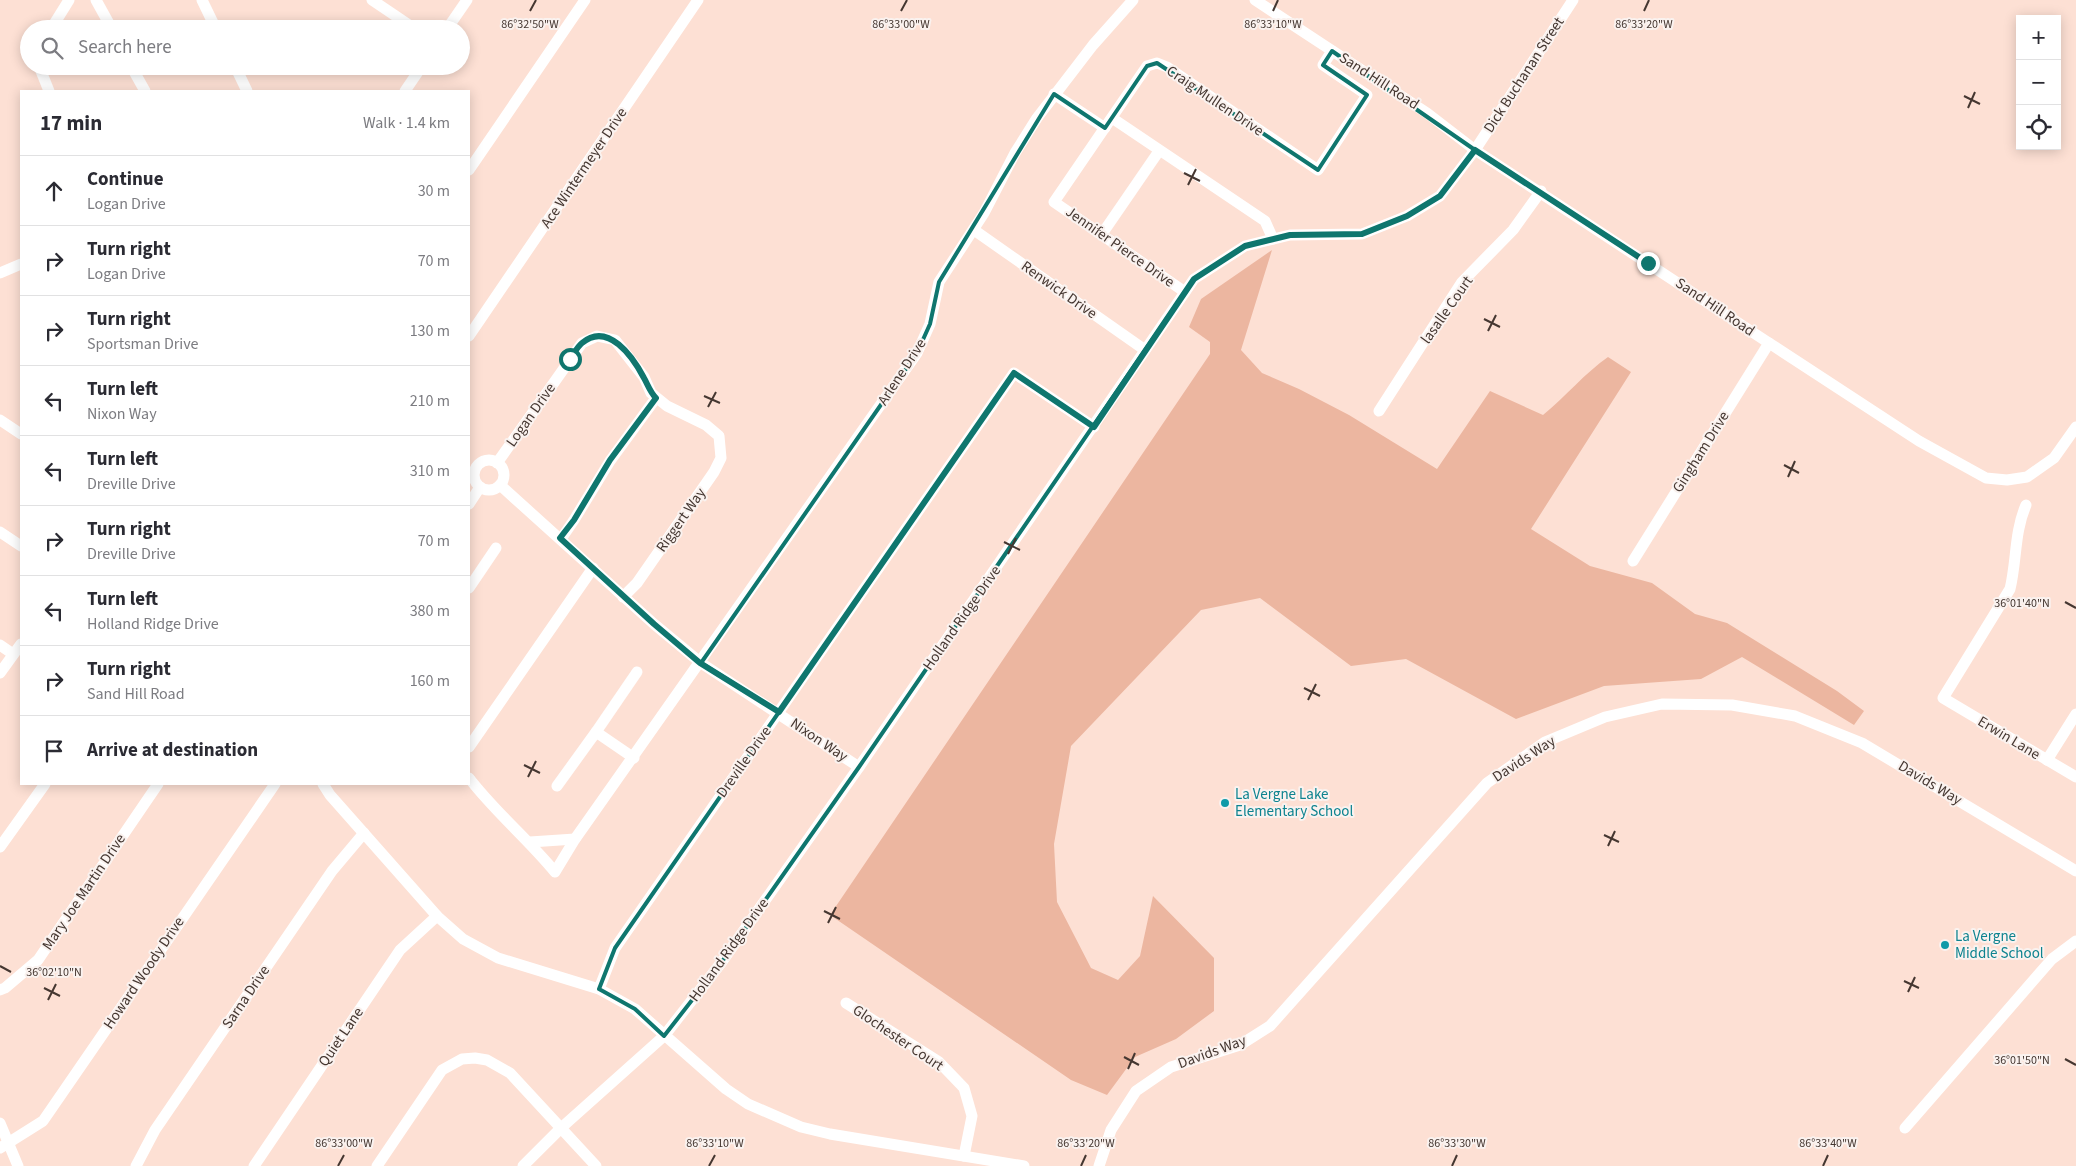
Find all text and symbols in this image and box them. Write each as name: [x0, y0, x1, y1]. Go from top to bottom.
street label: Dick Buchanan Street: [1479, 13, 1569, 137]
map controls: [2016, 15, 2061, 150]
button: +: [2016, 15, 2061, 60]
text: 86°32'50"W: [501, 16, 559, 33]
text: 86°33'00"W: [872, 16, 930, 33]
text: 86°33'10"W: [1244, 16, 1302, 33]
text: 86°33'20"W: [1615, 16, 1673, 33]
search box: [20, 20, 470, 75]
icon: search: [38, 34, 66, 62]
text: Search here: [78, 34, 172, 61]
street label: Sand Hill Road: [1335, 47, 1423, 115]
button: −: [2016, 60, 2061, 105]
street label: Craig Mullen Drive: [1162, 61, 1268, 141]
street label: Ace Wintermeyer Drive: [536, 104, 632, 232]
button: locate: [2016, 105, 2061, 150]
text: 17 min: [40, 108, 102, 138]
text: Walk · 1.4 km: [363, 112, 450, 134]
text: Continue: [87, 166, 164, 193]
icon: ahead: [40, 177, 68, 205]
text: 30 m: [418, 180, 450, 202]
text: Logan Drive: [87, 193, 166, 215]
street label: Jennifer Pierce Drive: [1061, 201, 1179, 293]
text: Turn right: [87, 236, 171, 263]
icon: right: [40, 247, 68, 275]
text: 70 m: [418, 250, 450, 272]
route end: [1637, 252, 1660, 275]
street label: Renwick Drive: [1017, 256, 1101, 324]
text: Logan Drive: [87, 263, 166, 285]
street label: lasalle Court: [1416, 272, 1478, 348]
street label: Sand Hill Road: [1671, 273, 1759, 341]
text: Turn right: [87, 306, 171, 333]
icon: right: [40, 317, 68, 345]
text: 130 m: [410, 320, 450, 342]
text: Sportsman Drive: [87, 333, 199, 355]
street label: Arlene Drive: [873, 335, 931, 409]
route start: [559, 348, 582, 371]
text: Turn left: [87, 376, 158, 403]
street label: Logan Drive: [501, 379, 561, 451]
icon: left: [40, 387, 68, 415]
text: 210 m: [410, 390, 450, 412]
text: Nixon Way: [87, 403, 157, 425]
street label: Gingham Drive: [1668, 407, 1734, 497]
text: Turn left: [87, 446, 158, 473]
icon: left: [40, 457, 68, 485]
text: 310 m: [410, 460, 450, 482]
text: Dreville Drive: [87, 473, 176, 495]
street label: Riggert Way: [651, 484, 711, 556]
text: Turn right: [87, 516, 171, 543]
icon: right: [40, 527, 68, 555]
text: 70 m: [418, 530, 450, 552]
text: Dreville Drive: [87, 543, 176, 565]
street label: Holland Ridge Drive: [918, 561, 1006, 675]
text: Turn left: [87, 586, 158, 613]
text: 36°01'40"N: [1994, 595, 2050, 612]
icon: left: [40, 597, 68, 625]
text: 380 m: [410, 600, 450, 622]
text: Holland Ridge Drive: [87, 613, 219, 635]
text: Turn right: [87, 656, 171, 683]
icon: right: [40, 667, 68, 695]
text: 160 m: [410, 670, 450, 692]
text: Sand Hill Road: [87, 683, 185, 705]
street label: Erwin Lane: [1974, 711, 2044, 765]
street label: Nixon Way: [786, 713, 852, 767]
street label: Dreville Drive: [712, 722, 776, 802]
street label: Davids Way: [1488, 731, 1560, 787]
icon: arrive: [40, 737, 68, 765]
text: Arrive at destination: [87, 737, 258, 764]
street label: Davids Way: [1894, 756, 1966, 810]
place label: La Vergne Lake Elementary School: [1235, 784, 1353, 822]
marker: La Vergne Lake Elementary School: [1219, 797, 1231, 809]
street label: Mary Joe Martin Drive: [37, 830, 131, 954]
street label: Holland Ridge Drive: [684, 894, 774, 1006]
street label: Howard Woody Drive: [99, 913, 189, 1033]
place label: La Vergne Middle School: [1955, 926, 2044, 964]
marker: La Vergne Middle School: [1939, 939, 1951, 951]
street label: Sarna Drive: [217, 961, 275, 1033]
text: 36°02'10"N: [26, 964, 82, 981]
street label: Glochester Court: [848, 1000, 948, 1076]
street label: Quiet Lane: [313, 1003, 369, 1071]
street label: Davids Way: [1175, 1030, 1249, 1074]
text: 36°01'50"N: [1994, 1052, 2050, 1069]
text: 86°33'00"W: [315, 1135, 373, 1152]
text: 86°33'10"W: [686, 1135, 744, 1152]
text: 86°33'20"W: [1057, 1135, 1115, 1152]
text: 86°33'30"W: [1428, 1135, 1486, 1152]
text: 86°33'40"W: [1799, 1135, 1857, 1152]

